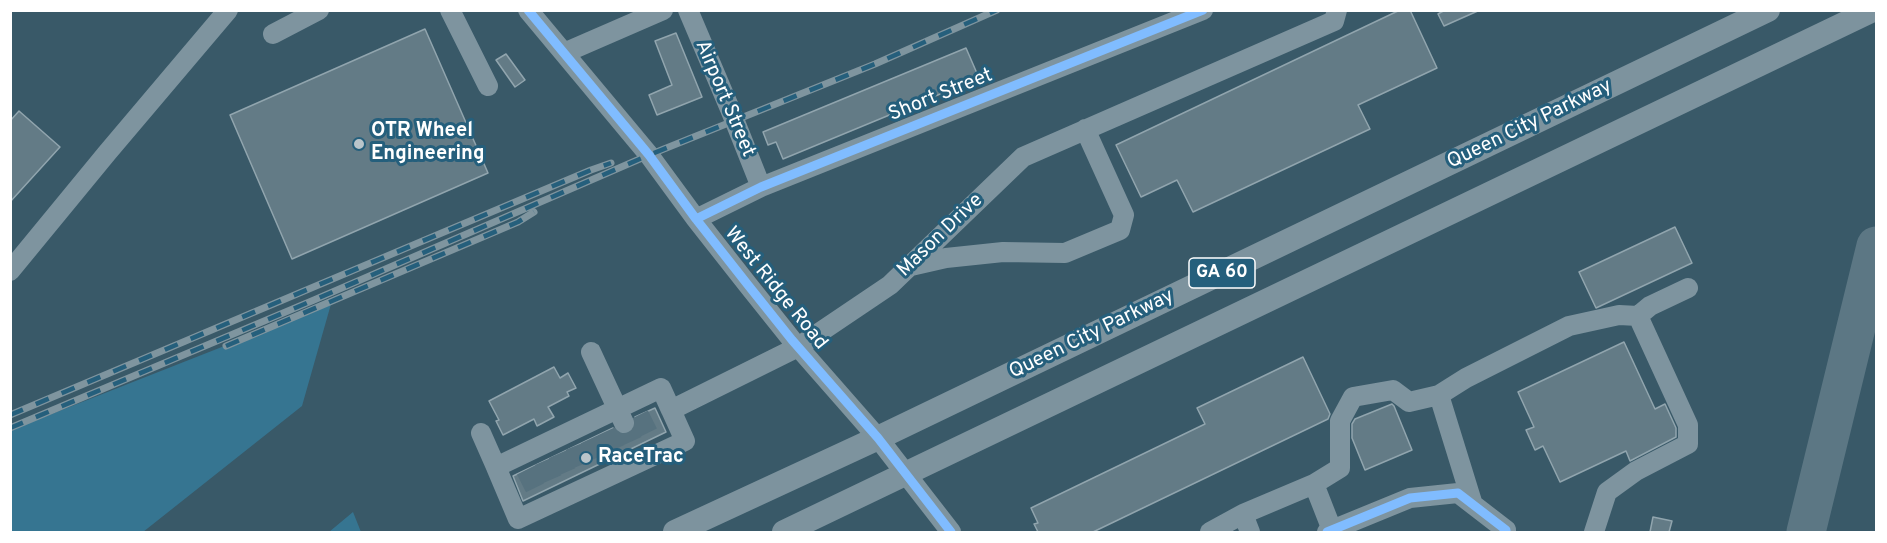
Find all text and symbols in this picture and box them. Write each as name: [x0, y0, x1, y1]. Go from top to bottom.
street label: Airport Street: [689, 37, 759, 161]
street label: Short Street: [886, 64, 996, 128]
street label: Queen City Parkway: [1444, 75, 1616, 175]
place label: OTR Wheel Engineering: [371, 120, 485, 167]
marker: OTR Wheel Engineering: [352, 137, 366, 151]
street label: Mason Drive: [893, 189, 989, 283]
street label: West Ridge Road: [718, 223, 832, 355]
road number: GA 60: [1189, 258, 1255, 288]
street label: Queen City Parkway: [1006, 285, 1178, 385]
place label: RaceTrac: [598, 446, 684, 470]
marker: RaceTrac: [579, 451, 593, 465]

